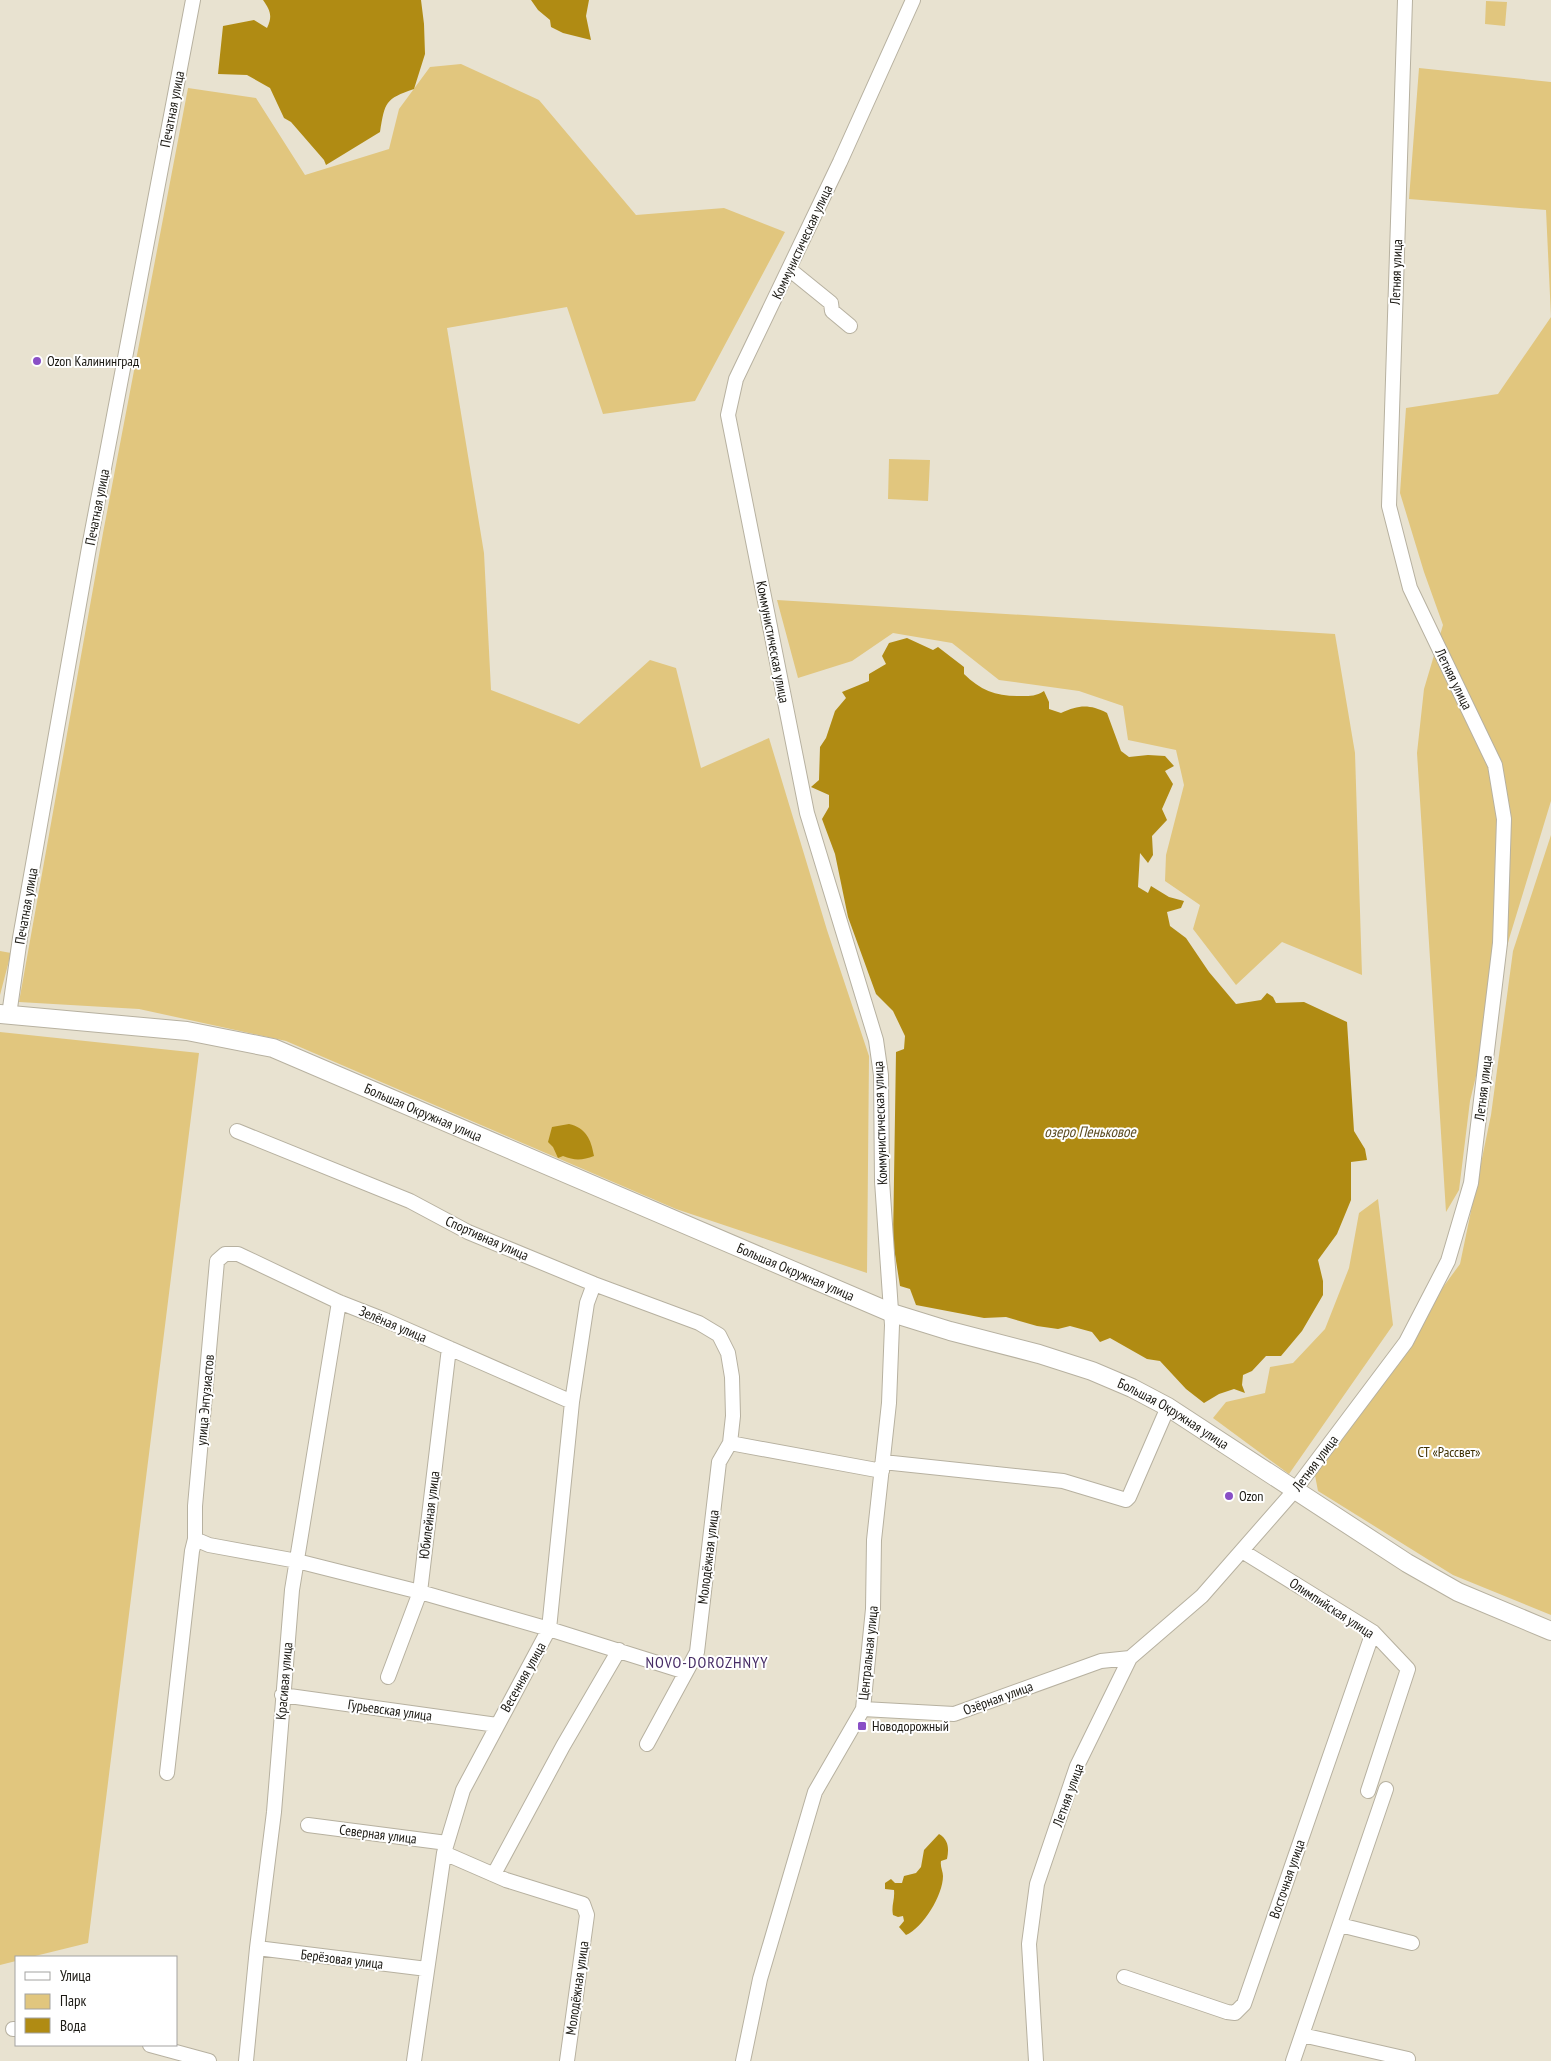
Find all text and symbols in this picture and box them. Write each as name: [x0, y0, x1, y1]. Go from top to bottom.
street label: Печатная улица: [156, 69, 188, 149]
street label: Коммунистическая улица: [768, 182, 836, 302]
street label: Летняя улица: [1386, 239, 1406, 306]
place label: Ozon Калининград: [47, 352, 139, 370]
marker: Ozon Калининград: [31, 355, 43, 367]
street label: Печатная улица: [81, 467, 113, 547]
street label: Коммунистическая улица: [752, 579, 794, 705]
street label: Летняя улица: [1431, 645, 1477, 713]
street label: Печатная улица: [10, 866, 42, 946]
street label: Летняя улица: [1470, 1054, 1496, 1123]
street label: Коммунистическая улица: [869, 1061, 891, 1185]
street label: Большая Окружная улица: [362, 1079, 485, 1145]
water label: озеро Пеньковое: [1044, 1122, 1136, 1141]
street label: Спортивная улица: [443, 1212, 531, 1264]
street label: Большая Окружная улица: [734, 1239, 857, 1305]
street label: Зелёная улица: [356, 1302, 430, 1346]
street label: улица Энтузиастов: [192, 1353, 218, 1446]
street label: Большая Окружная улица: [1115, 1374, 1232, 1453]
street label: Летняя улица: [1287, 1431, 1342, 1496]
park label: СТ «Рассвет»: [1418, 1443, 1480, 1461]
street label: Юбилейная улица: [415, 1470, 443, 1560]
place label: Ozon: [1239, 1487, 1264, 1505]
marker: Ozon: [1223, 1490, 1235, 1502]
street label: Молодёжная улица: [693, 1509, 723, 1605]
street label: Олимпийская улица: [1286, 1574, 1378, 1642]
street label: Центральная улица: [854, 1605, 882, 1701]
street label: Весенняя улица: [496, 1639, 550, 1715]
street label: Красивая улица: [272, 1641, 296, 1721]
district label: NOVO-DOROZHNYY: [646, 1652, 769, 1672]
street label: Озёрная улица: [961, 1677, 1035, 1719]
street label: Гурьевская улица: [347, 1695, 433, 1725]
place label: Новодорожный: [872, 1717, 949, 1735]
marker: Новодорожный: [856, 1720, 868, 1732]
street label: Летняя улица: [1048, 1761, 1088, 1830]
street label: Северная улица: [338, 1820, 418, 1848]
street label: Восточная улица: [1265, 1837, 1309, 1921]
street label: Молодёжная улица: [561, 1940, 593, 2036]
street label: Берёзовая улица: [300, 1945, 384, 1973]
legend: [15, 1956, 178, 2046]
text: Улица: [60, 1966, 91, 1985]
text: Парк: [60, 1991, 86, 2010]
text: Вода: [60, 2016, 86, 2035]

